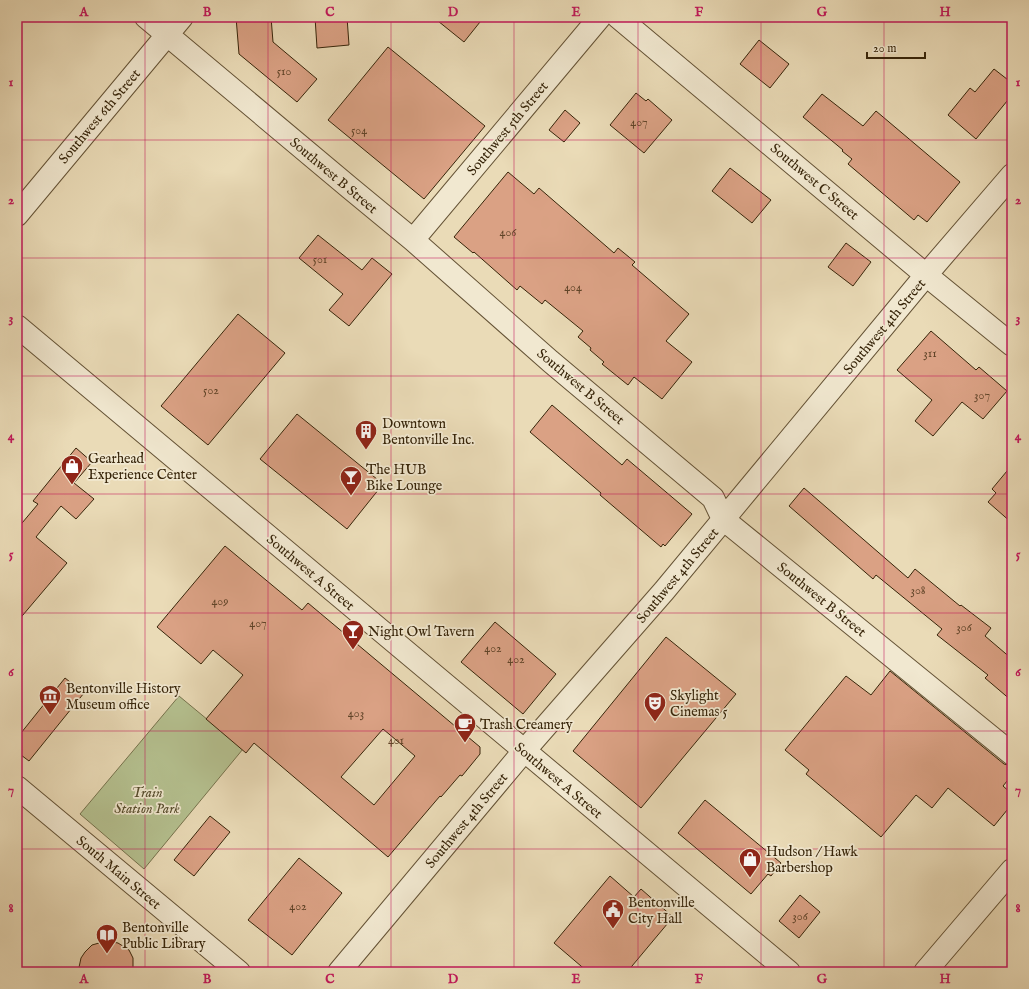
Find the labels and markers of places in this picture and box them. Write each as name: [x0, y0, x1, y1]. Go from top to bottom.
place label: Downtown Bentonville Inc.: [382, 415, 474, 449]
building icon: Downtown Bentonville Inc.: [353, 418, 379, 451]
place label: Gearhead Experience Center: [88, 450, 197, 484]
shop icon: Gearhead Experience Center: [59, 453, 85, 486]
place label: The HUB Bike Lounge: [366, 461, 443, 495]
bar icon: The HUB Bike Lounge: [338, 464, 364, 497]
bar icon: Night Owl Tavern: [340, 618, 366, 651]
place label: Night Owl Tavern: [368, 623, 475, 641]
place label: Bentonville History Museum office: [66, 680, 181, 714]
museum icon: Bentonville History Museum office: [37, 683, 63, 716]
place label: Skylight Cinemas 5: [670, 687, 728, 721]
theatre icon: Skylight Cinemas 5: [642, 690, 668, 723]
cafe icon: Trash Creamery: [452, 711, 478, 744]
place label: Trash Creamery: [480, 716, 573, 734]
place label: Hudson / Hawk Barbershop: [766, 843, 858, 877]
shop icon: Hudson / Hawk Barbershop: [737, 846, 763, 879]
place label: Bentonville City Hall: [628, 894, 695, 928]
public building icon: Bentonville City Hall: [600, 897, 626, 930]
place label: Bentonville Public Library: [122, 919, 206, 953]
library icon: Bentonville Public Library: [94, 922, 120, 955]

